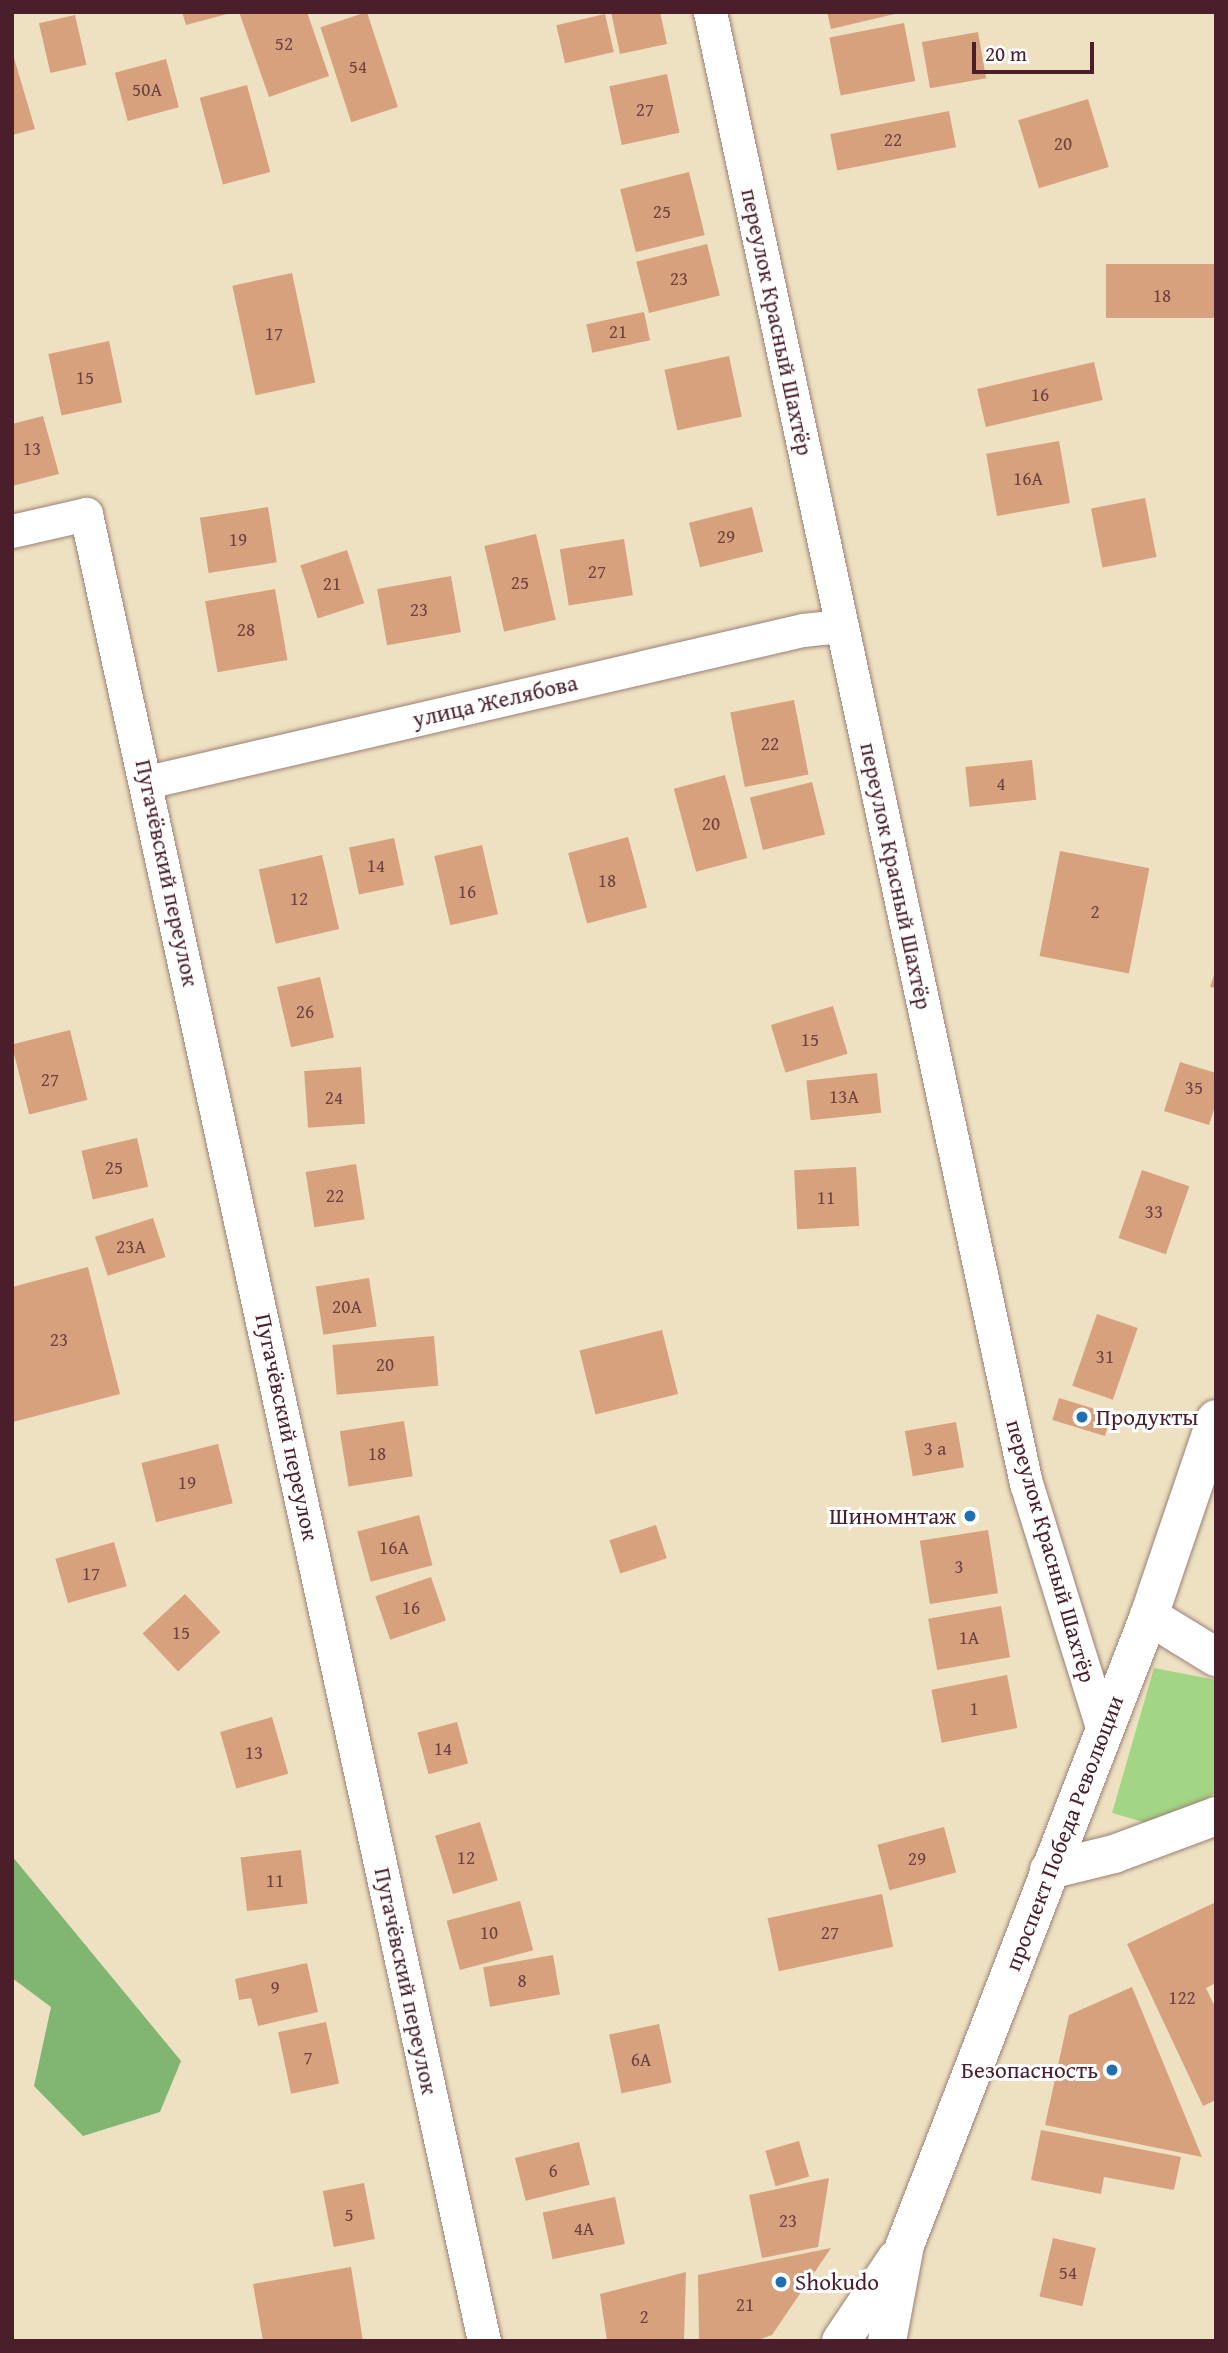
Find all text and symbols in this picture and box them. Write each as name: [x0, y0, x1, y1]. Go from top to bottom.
scale bar: [976, 28, 1098, 72]
house number: 52: [275, 33, 293, 55]
text: 20 m: [985, 38, 1027, 69]
house number: 54: [349, 56, 367, 78]
house number: 50А: [132, 79, 162, 101]
house number: 27: [636, 99, 654, 121]
house number: 22: [884, 129, 902, 151]
house number: 20: [1054, 133, 1072, 155]
street label: переулок Красный Шахтёр: [735, 186, 819, 458]
house number: 25: [653, 201, 671, 223]
house number: 23: [670, 268, 688, 290]
house number: 18: [1153, 285, 1171, 307]
house number: 21: [609, 321, 627, 343]
house number: 17: [265, 323, 283, 345]
house number: 15: [76, 367, 94, 389]
house number: 16: [1031, 384, 1049, 406]
house number: 13: [23, 438, 41, 460]
house number: 16А: [1013, 468, 1043, 490]
house number: 29: [717, 526, 735, 548]
house number: 19: [229, 529, 247, 551]
house number: 27: [588, 561, 606, 583]
house number: 25: [511, 572, 529, 594]
house number: 21: [323, 573, 341, 595]
house number: 23: [410, 599, 428, 621]
house number: 28: [237, 619, 255, 641]
street label: улица Желябова: [410, 669, 580, 733]
house number: 22: [761, 733, 779, 755]
street label: переулок Красный Шахтёр: [854, 740, 938, 1012]
street label: Пугачёвский переулок: [129, 757, 205, 989]
house number: 4: [996, 773, 1006, 795]
house number: 20: [702, 813, 720, 835]
house number: 14: [367, 855, 385, 877]
house number: 18: [598, 870, 616, 892]
house number: 16: [458, 881, 476, 903]
house number: 12: [290, 888, 308, 910]
house number: 2: [1090, 901, 1100, 923]
house number: 26: [296, 1001, 314, 1023]
house number: 15: [801, 1029, 819, 1051]
house number: 27: [41, 1069, 59, 1091]
house number: 35: [1185, 1077, 1203, 1099]
house number: 13А: [829, 1086, 859, 1108]
house number: 24: [325, 1087, 343, 1109]
house number: 25: [105, 1157, 123, 1179]
house number: 22: [326, 1185, 344, 1207]
house number: 11: [817, 1187, 835, 1209]
house number: 33: [1145, 1201, 1163, 1223]
house number: 23А: [116, 1236, 146, 1258]
house number: 20А: [332, 1296, 362, 1318]
street label: Пугачёвский переулок: [249, 1311, 325, 1543]
house number: 23: [50, 1329, 68, 1351]
house number: 31: [1096, 1346, 1114, 1368]
house number: 20: [376, 1354, 394, 1376]
place label: Продукты: [1096, 1403, 1198, 1431]
marker: Продукты: [1074, 1409, 1090, 1425]
street label: переулок Красный Шахтёр: [1000, 1416, 1102, 1686]
house number: 3 а: [924, 1438, 946, 1460]
house number: 18: [368, 1443, 386, 1465]
house number: 19: [178, 1472, 196, 1494]
place label: Шиномнтаж: [829, 1502, 956, 1530]
marker: Шиномнтаж: [962, 1508, 978, 1524]
house number: 16А: [379, 1537, 409, 1559]
house number: 3: [954, 1556, 964, 1578]
house number: 17: [82, 1563, 100, 1585]
house number: 16: [402, 1597, 420, 1619]
house number: 15: [172, 1622, 190, 1644]
house number: 1А: [959, 1627, 979, 1649]
street label: проспект Победа Революции: [999, 1691, 1129, 1975]
house number: 1: [969, 1698, 979, 1720]
house number: 14: [434, 1738, 452, 1760]
house number: 13: [245, 1742, 263, 1764]
house number: 12: [457, 1847, 475, 1869]
house number: 29: [908, 1848, 926, 1870]
street label: Пугачёвский переулок: [368, 1865, 444, 2097]
house number: 11: [266, 1870, 284, 1892]
house number: 10: [480, 1922, 498, 1944]
house number: 27: [821, 1922, 839, 1944]
house number: 8: [517, 1970, 527, 1992]
house number: 9: [270, 1977, 280, 1999]
house number: 122: [1168, 1987, 1196, 2009]
house number: 7: [303, 2047, 313, 2069]
house number: 6А: [631, 2049, 651, 2071]
place label: Безопасность: [961, 2056, 1098, 2084]
marker: Безопасность: [1104, 2062, 1120, 2078]
house number: 6: [548, 2160, 558, 2182]
house number: 5: [344, 2204, 354, 2226]
house number: 23: [779, 2210, 797, 2232]
house number: 4А: [574, 2218, 594, 2240]
house number: 54: [1059, 2262, 1077, 2284]
place label: Shokudo: [795, 2268, 879, 2296]
marker: Shokudo: [773, 2274, 789, 2290]
house number: 21: [736, 2294, 754, 2316]
house number: 2: [639, 2306, 649, 2328]

